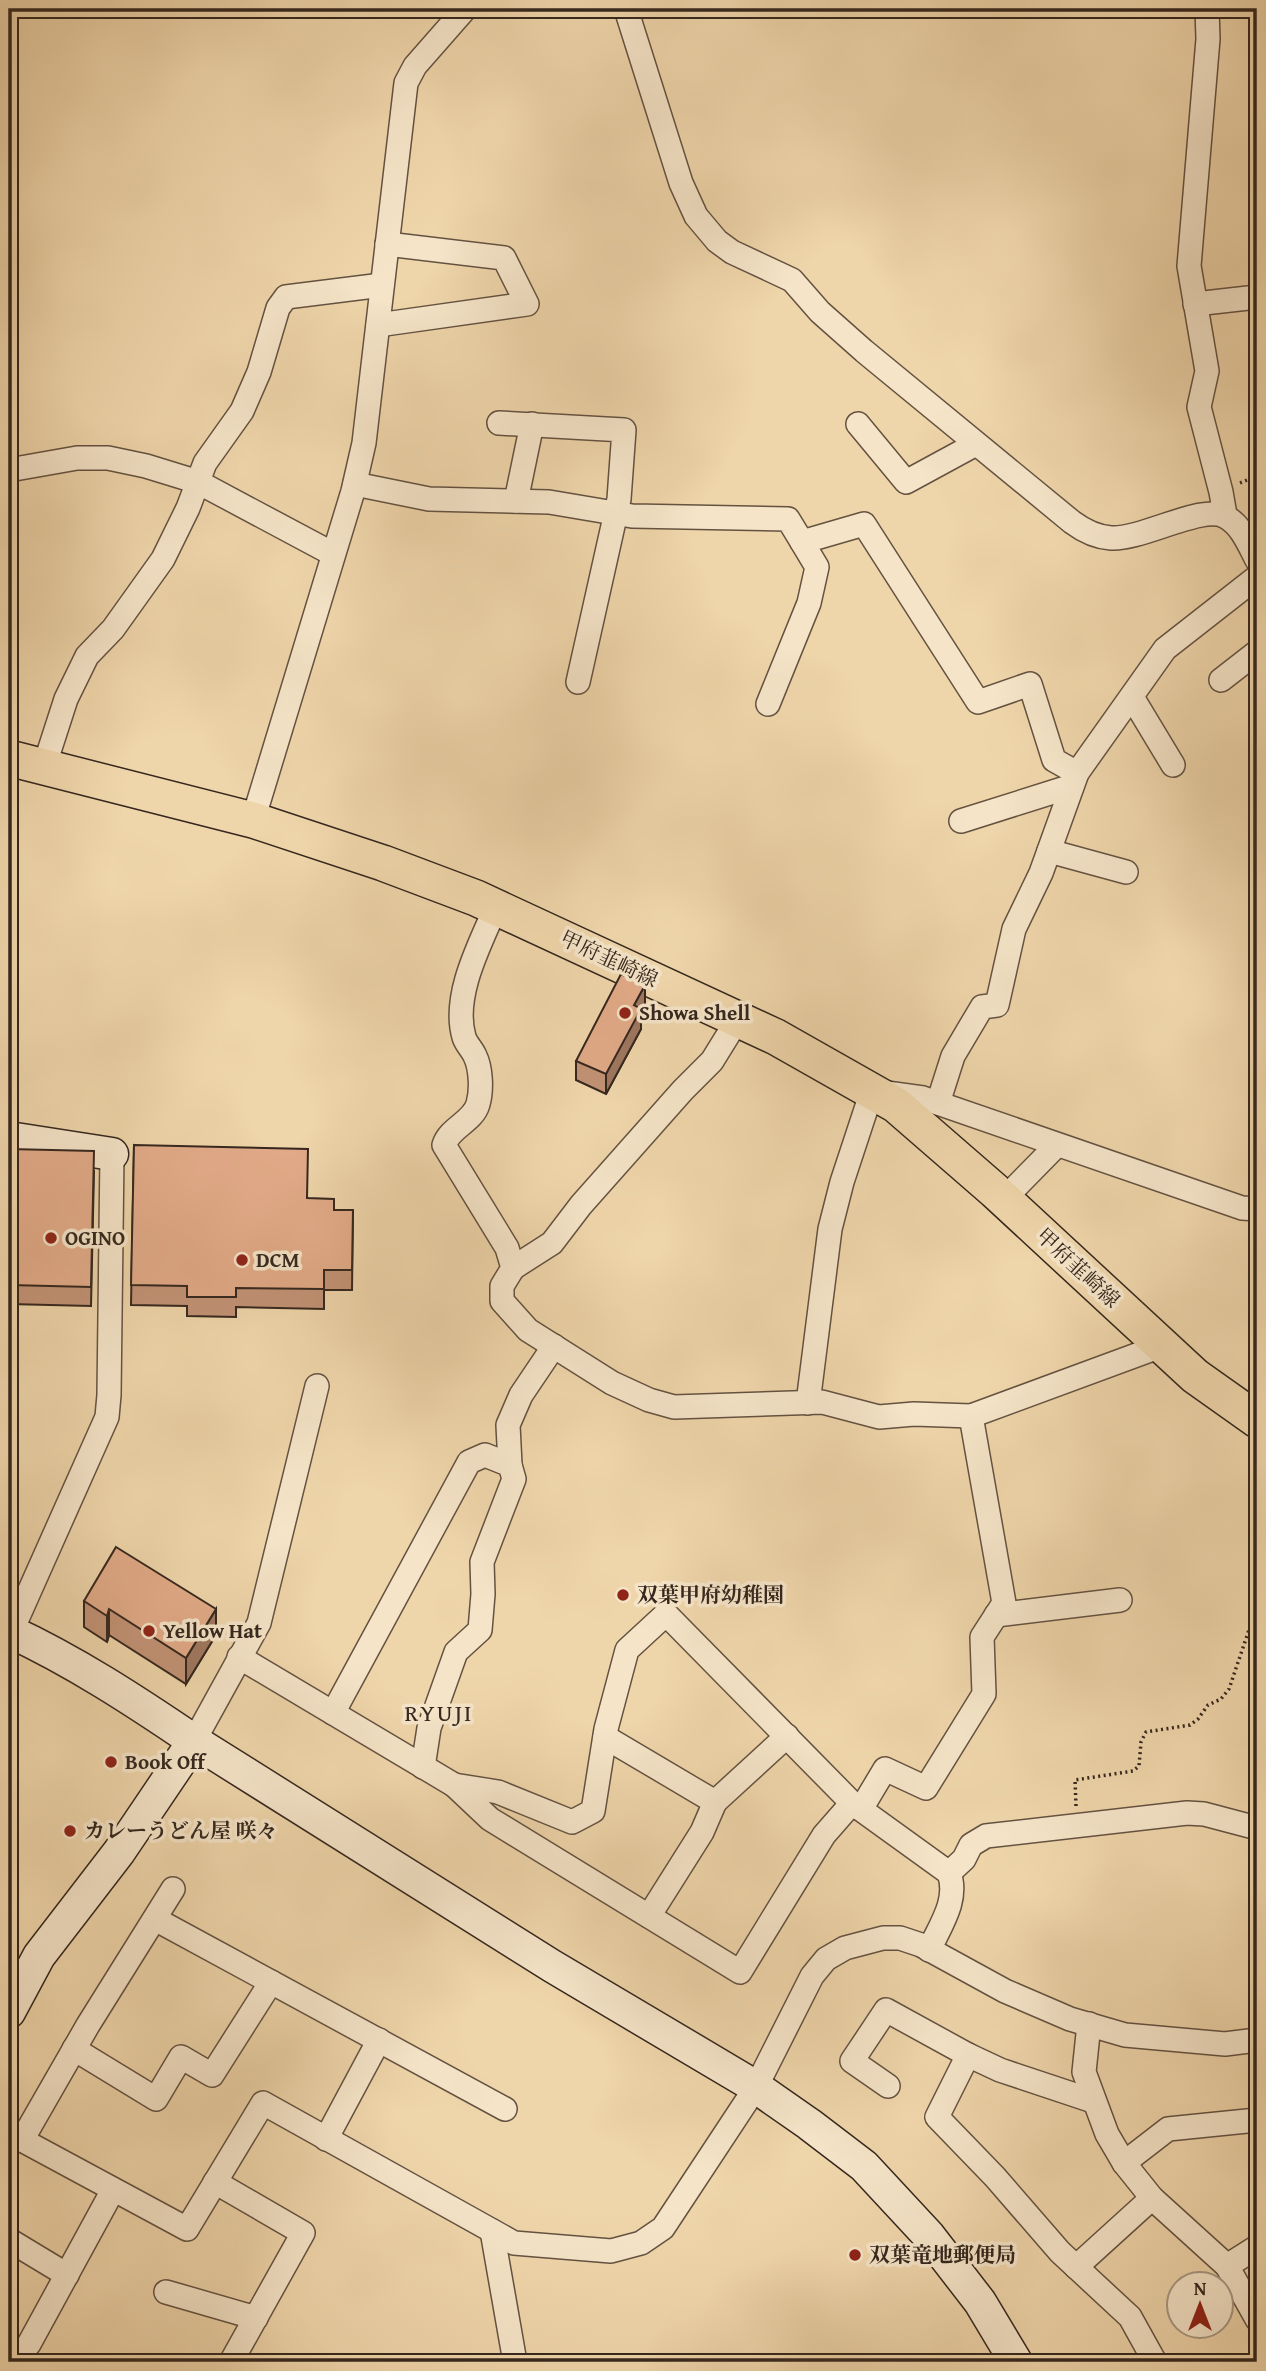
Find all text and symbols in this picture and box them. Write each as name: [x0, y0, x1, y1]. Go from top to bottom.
street label: 甲府韮崎線: [555, 922, 663, 995]
place label: Showa Shell: [639, 997, 751, 1028]
marker: Showa Shell: [617, 1005, 633, 1021]
street label: 甲府韮崎線: [1029, 1220, 1127, 1315]
place label: OGINO: [65, 1222, 125, 1253]
marker: OGINO: [43, 1230, 59, 1246]
place label: DCM: [256, 1244, 300, 1275]
marker: DCM: [234, 1252, 250, 1268]
place label: 双葉甲府幼稚園: [637, 1579, 784, 1610]
marker: 双葉甲府幼稚園: [615, 1587, 631, 1603]
place label: Yellow Hat: [163, 1615, 262, 1646]
marker: Yellow Hat: [141, 1623, 157, 1639]
district label: RYUJI: [405, 1695, 473, 1730]
place label: Book Off: [125, 1746, 207, 1777]
marker: Book Off: [103, 1754, 119, 1770]
place label: カレーうどん屋 咲々: [84, 1815, 278, 1846]
marker: カレーうどん屋 咲々: [62, 1823, 78, 1839]
place label: 双葉竜地郵便局: [869, 2239, 1016, 2270]
marker: 双葉竜地郵便局: [847, 2247, 863, 2263]
north arrow: [1164, 2270, 1234, 2340]
text: N: [1194, 2274, 1207, 2302]

